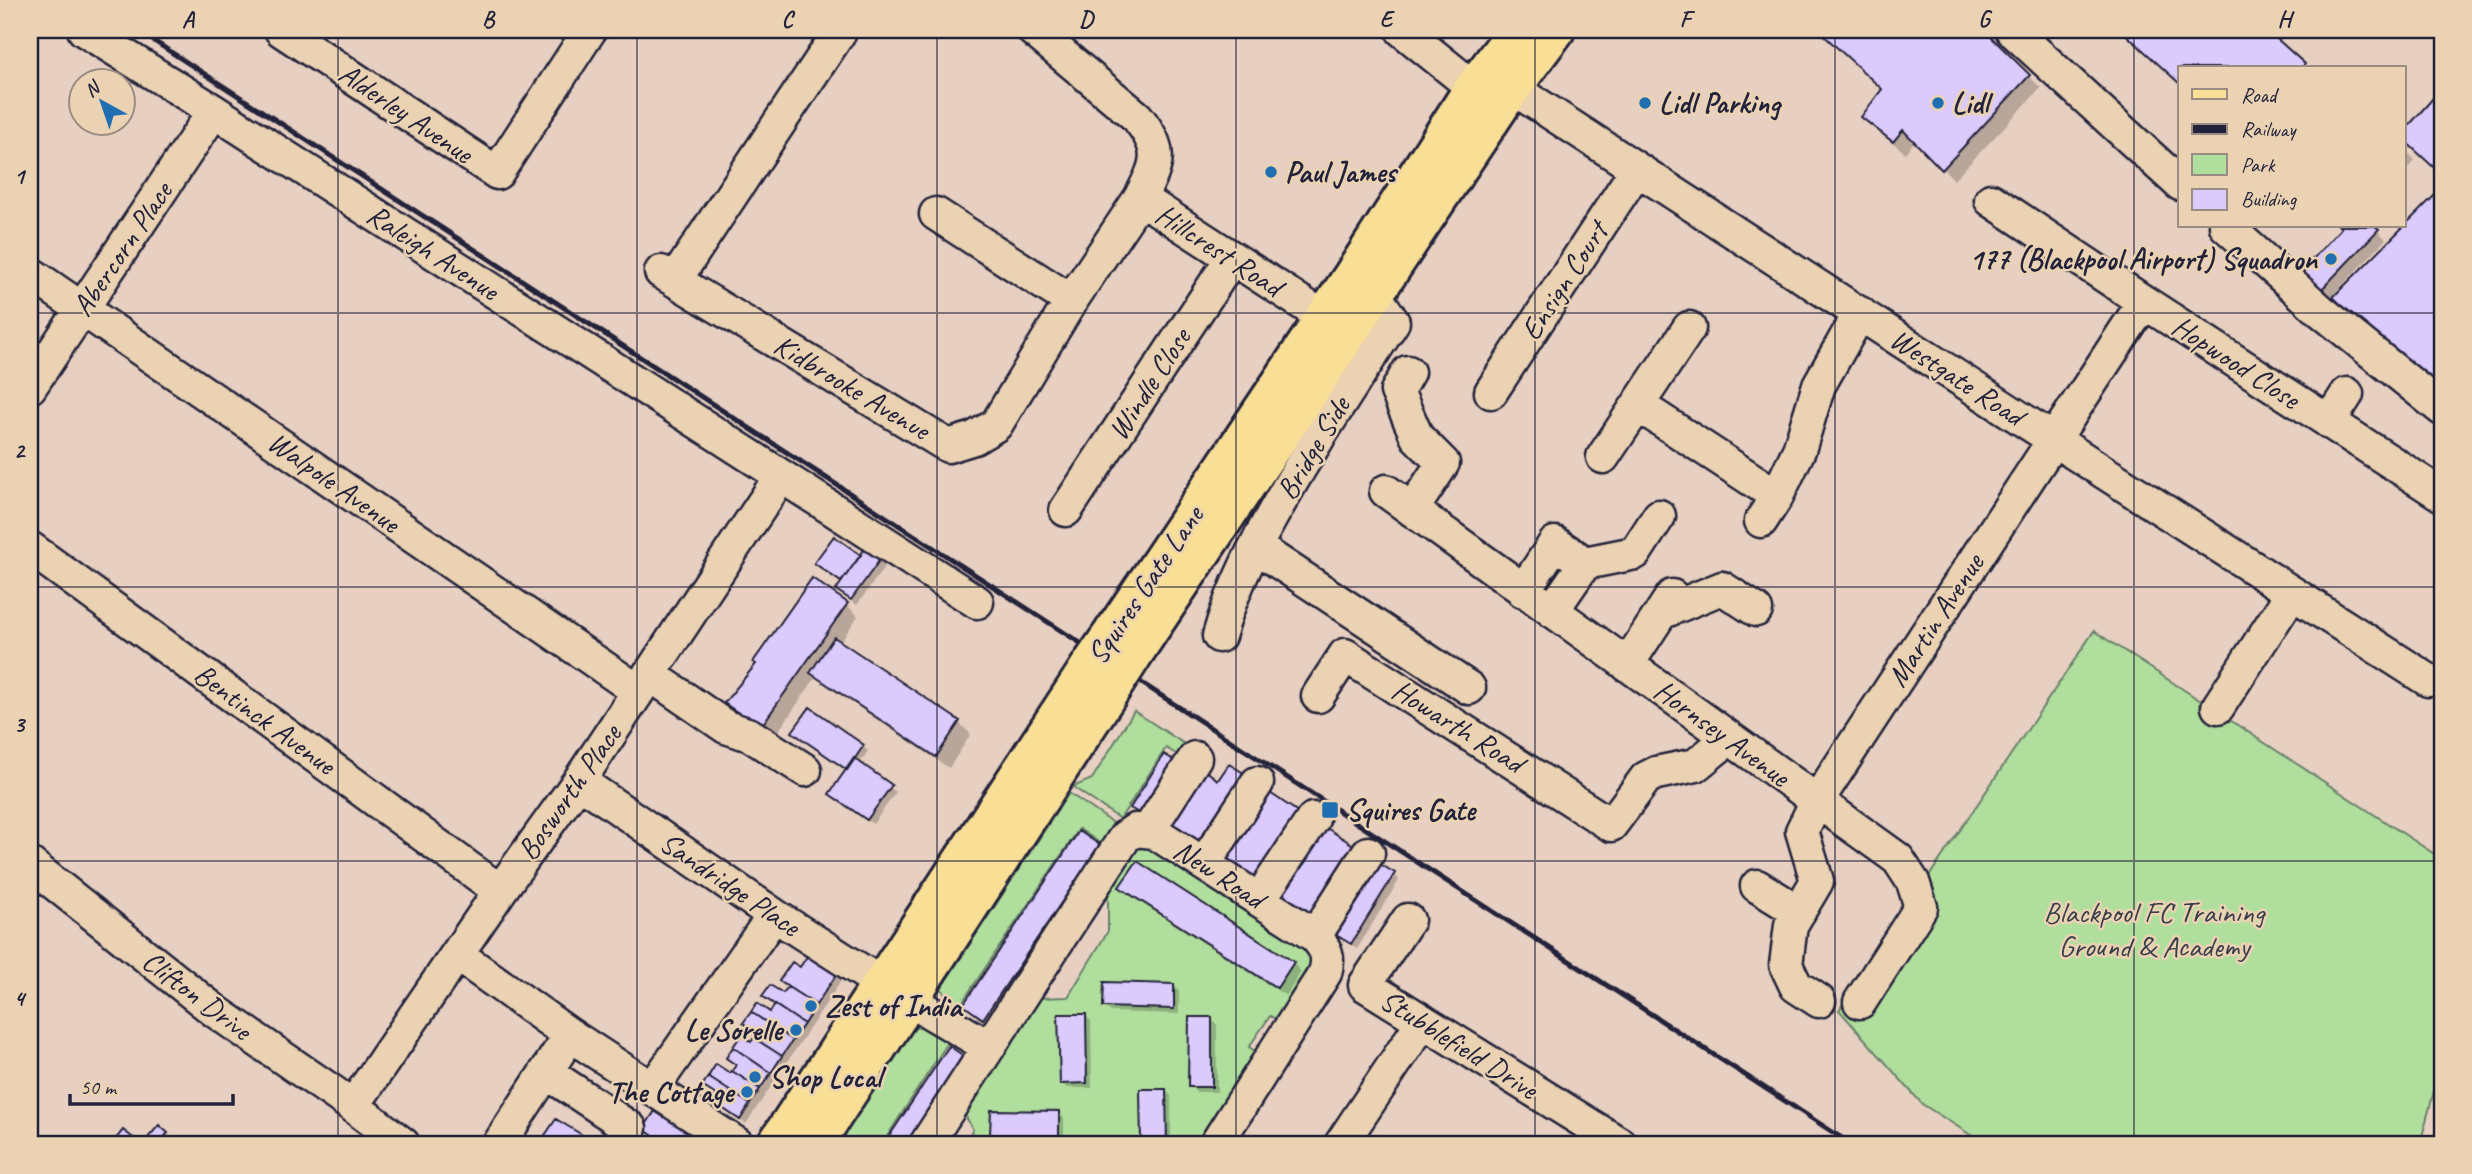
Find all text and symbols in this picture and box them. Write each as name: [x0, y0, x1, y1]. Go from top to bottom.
text: A: [182, 5, 196, 34]
text: B: [482, 5, 496, 34]
text: C: [782, 5, 796, 34]
text: D: [1079, 5, 1095, 34]
text: E: [1380, 5, 1396, 34]
text: F: [1680, 5, 1696, 34]
text: G: [1978, 5, 1993, 34]
text: H: [2277, 5, 2295, 34]
street label: Alderley Avenue: [332, 54, 482, 173]
north arrow: [66, 66, 136, 136]
legend: [2178, 66, 2406, 228]
text: N: [79, 75, 106, 103]
text: Road: [2241, 82, 2280, 108]
place label: Lidl Parking: [1659, 84, 1782, 122]
place label: Lidl: [1952, 84, 1994, 122]
marker: Lidl Parking: [1637, 95, 1653, 111]
marker: Lidl: [1930, 95, 1946, 111]
text: Railway: [2241, 116, 2297, 142]
text: Park: [2241, 152, 2276, 178]
place label: Paul James: [1285, 153, 1399, 191]
text: 1: [14, 162, 27, 191]
marker: Paul James: [1263, 164, 1279, 180]
street label: Abercorn Place: [63, 173, 182, 323]
text: Building: [2241, 186, 2298, 212]
street label: Raleigh Avenue: [360, 195, 508, 310]
street label: Hillcrest Road: [1149, 195, 1293, 307]
street label: Ensign Court: [1512, 211, 1618, 347]
place label: 177 (Blackpool Airport) Squadron: [1969, 240, 2318, 278]
marker: 177 (Blackpool Airport) Squadron: [2323, 251, 2339, 267]
street label: Hopwood Close: [2165, 307, 2309, 419]
street label: Windle Close: [1099, 319, 1200, 447]
street label: Westgate Road: [1883, 320, 2034, 437]
street label: Kidbrooke Avenue: [767, 326, 939, 450]
street label: Bridge Side: [1268, 388, 1360, 506]
street label: Walpole Avenue: [261, 423, 409, 543]
text: 2: [14, 436, 27, 465]
street label: Squires Gate Lane: [1078, 497, 1213, 671]
street label: Martin Avenue: [1878, 545, 1993, 694]
street label: Bentinck Avenue: [187, 655, 345, 784]
street label: Howarth Road: [1385, 671, 1534, 784]
street label: Hornsey Avenue: [1647, 671, 1799, 796]
text: 3: [14, 710, 27, 739]
street label: Bosworth Place: [509, 715, 631, 867]
place label: Squires Gate: [1346, 791, 1477, 829]
marker: Squires Gate: [1320, 800, 1340, 820]
street label: Sandridge Place: [653, 823, 809, 946]
street label: New Road: [1167, 831, 1275, 920]
park label: Blackpool FC Training Ground & Academy: [2044, 893, 2267, 965]
street label: Clifton Drive: [135, 942, 261, 1050]
street label: Stubblefield Drive: [1373, 981, 1547, 1109]
text: 4: [14, 984, 27, 1013]
place label: Zest of India: [825, 987, 964, 1025]
marker: Zest of India: [803, 998, 819, 1014]
place label: Le Sorelle: [685, 1011, 785, 1049]
marker: Le Sorelle: [788, 1022, 804, 1038]
place label: Shop Local: [769, 1058, 887, 1096]
scale bar: [70, 1062, 233, 1106]
marker: Shop Local: [747, 1069, 763, 1085]
place label: The Cottage: [608, 1073, 736, 1111]
text: 50 m: [80, 1074, 118, 1100]
marker: The Cottage: [739, 1084, 755, 1100]

